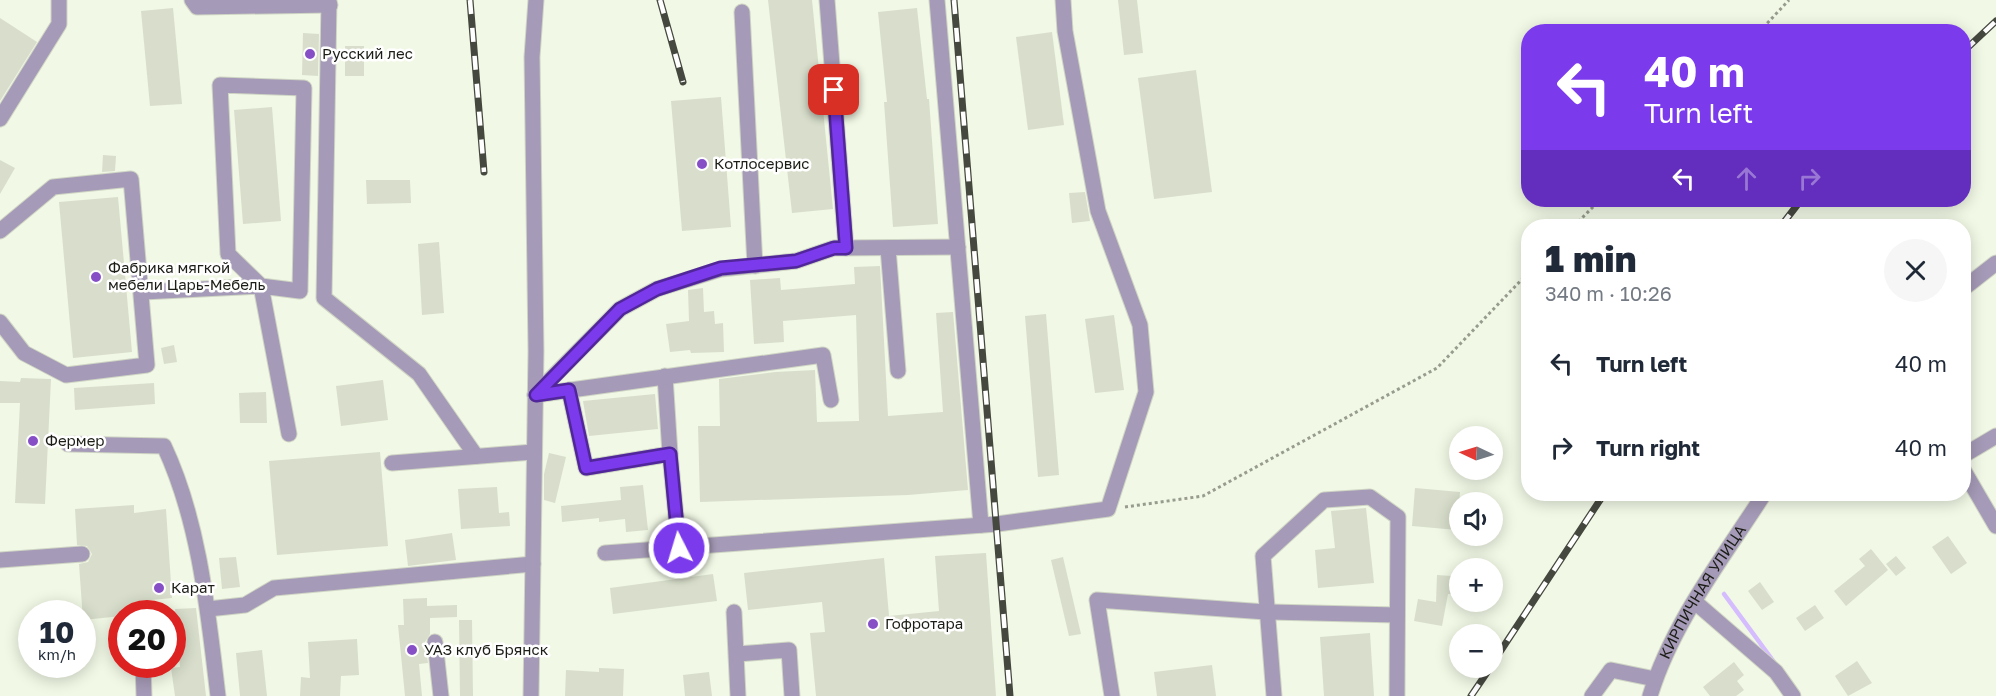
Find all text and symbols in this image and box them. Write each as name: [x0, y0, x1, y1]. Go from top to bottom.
place label: Русский лес: [322, 44, 413, 62]
text: 40 m: [1644, 46, 1745, 96]
marker: Русский лес: [303, 47, 317, 61]
icon: left: [1545, 48, 1623, 126]
pin: [808, 64, 859, 115]
icon: arrive: [817, 73, 850, 106]
text: Turn left: [1644, 97, 1753, 129]
place label: Котлосервис: [714, 154, 809, 172]
marker: Котлосервис: [695, 157, 709, 171]
icon: left: [1667, 162, 1700, 195]
icon: ahead: [1730, 162, 1763, 195]
icon: right: [1793, 162, 1826, 195]
text: 1 min: [1545, 237, 1636, 280]
button: close: [1884, 239, 1947, 302]
place label: Фабрика мягкой мебели Царь-Мебель: [108, 258, 266, 293]
marker: Фабрика мягкой мебели Царь-Мебель: [89, 270, 103, 284]
text: 340 m · 10:26: [1545, 281, 1672, 305]
icon: left: [1545, 347, 1578, 380]
text: Turn left: [1596, 350, 1687, 377]
text: 40 m: [1895, 350, 1947, 377]
north arrow: [1449, 426, 1503, 480]
map controls: [1449, 426, 1503, 678]
place label: Фермер: [45, 431, 105, 449]
icon: right: [1545, 431, 1578, 464]
marker: Фермер: [26, 434, 40, 448]
text: Turn right: [1596, 434, 1700, 461]
text: 40 m: [1895, 434, 1947, 461]
button: sound: [1449, 492, 1503, 546]
position arrow: [647, 516, 711, 580]
street label: КИРПИЧНАЯ УЛИЦА: [1655, 521, 1749, 662]
button: +: [1449, 558, 1503, 612]
place label: Карат: [171, 578, 215, 596]
marker: Карат: [152, 581, 166, 595]
speed limit sign: 20: [108, 600, 186, 678]
text: 10: [40, 614, 74, 650]
place label: Гофротара: [885, 614, 963, 632]
marker: Гофротара: [866, 617, 880, 631]
button: −: [1449, 624, 1503, 678]
place label: УАЗ клуб Брянск: [424, 640, 549, 658]
marker: УАЗ клуб Брянск: [405, 643, 419, 657]
text: km/h: [38, 645, 76, 663]

